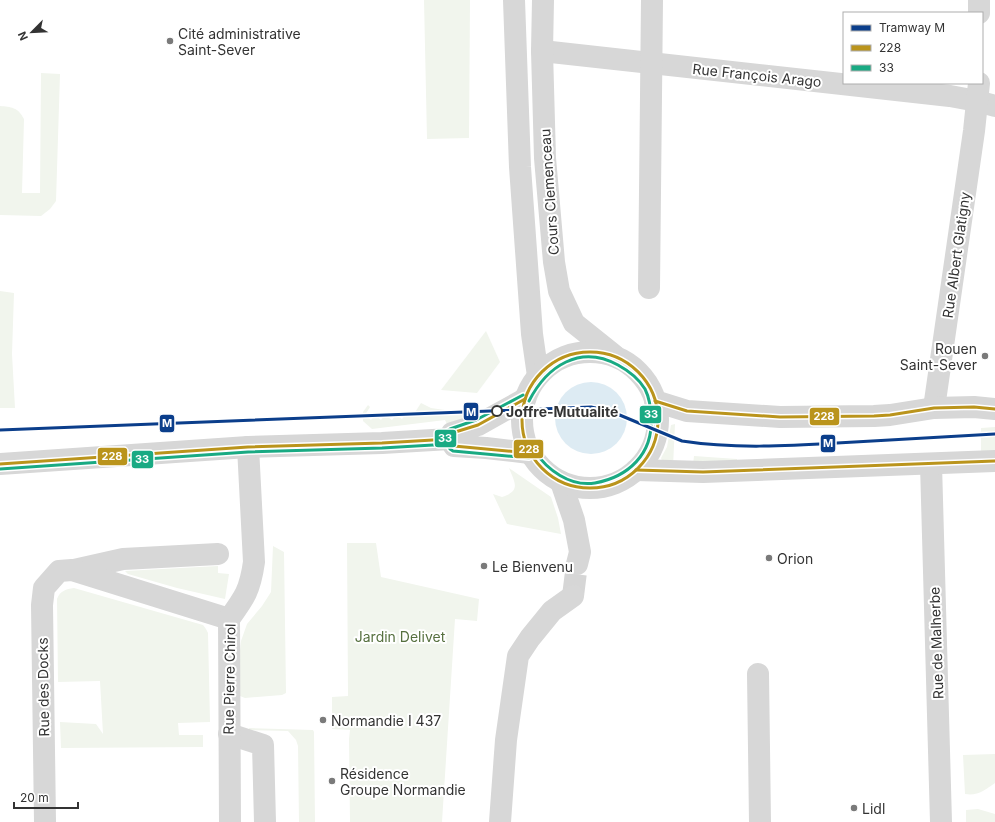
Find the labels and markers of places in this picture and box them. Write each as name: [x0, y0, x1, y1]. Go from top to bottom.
place label: Cité administrative Saint-Sever: [178, 25, 301, 58]
marker: Cité administrative Saint-Sever: [165, 36, 175, 46]
place label: Rouen Saint-Sever: [900, 340, 977, 373]
marker: Rouen Saint-Sever: [980, 351, 990, 361]
place label: Joffre-Mutualité: [506, 403, 618, 420]
marker: Joffre-Mutualité: [491, 405, 503, 417]
place label: Orion: [777, 550, 813, 567]
marker: Orion: [764, 553, 774, 563]
place label: Le Bienvenu: [492, 558, 573, 575]
marker: Le Bienvenu: [479, 561, 489, 571]
place label: Normandie I 437: [331, 712, 441, 729]
marker: Normandie I 437: [318, 715, 328, 725]
place label: Résidence Groupe Normandie: [340, 765, 466, 798]
marker: Résidence Groupe Normandie: [327, 776, 337, 786]
place label: Lidl: [862, 800, 885, 817]
marker: Lidl: [849, 803, 859, 813]

